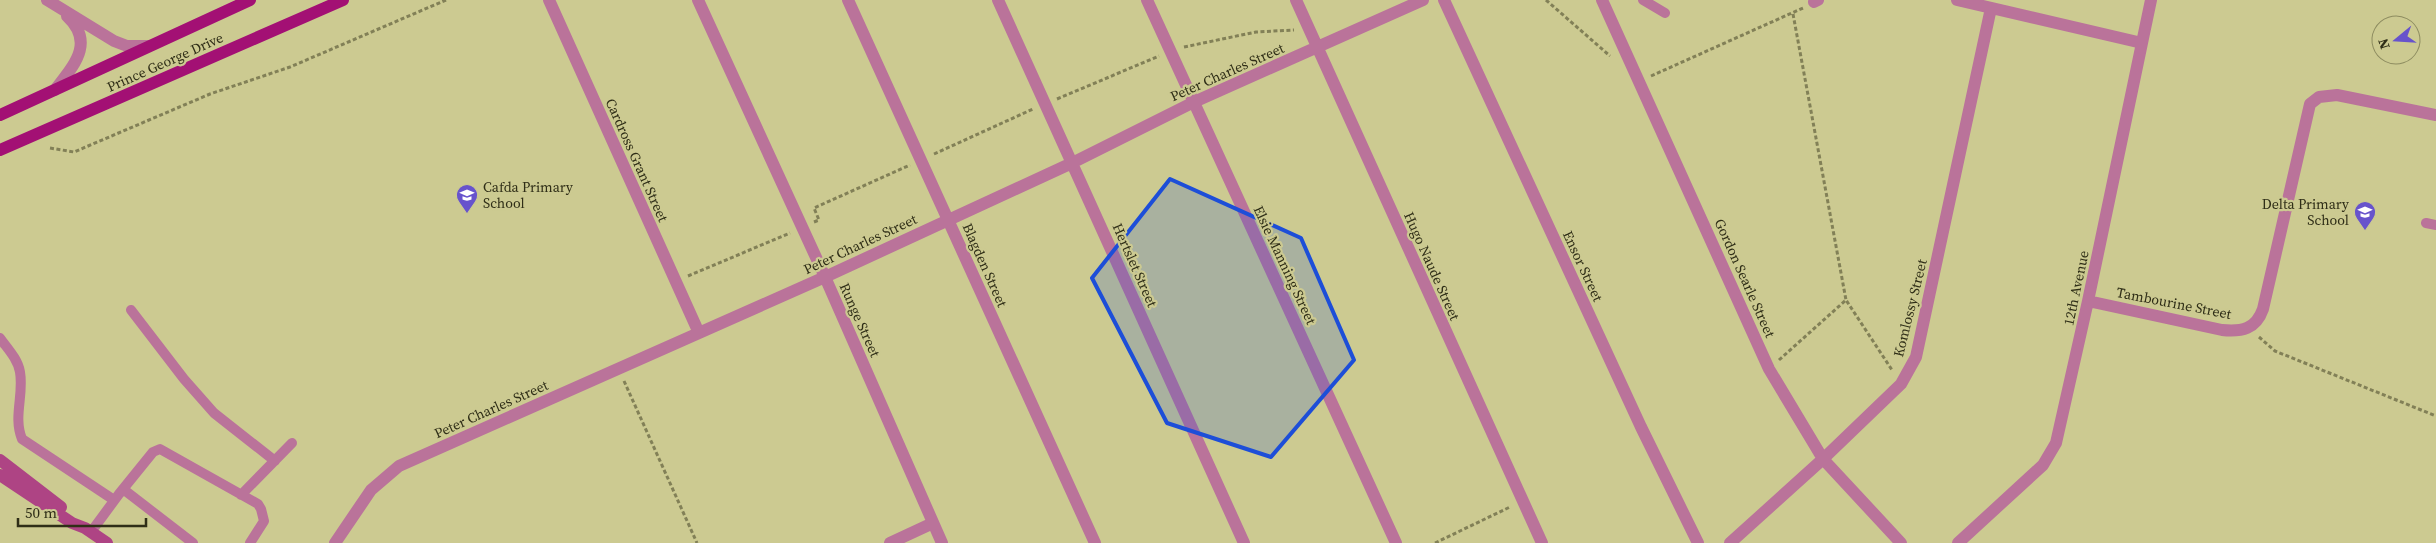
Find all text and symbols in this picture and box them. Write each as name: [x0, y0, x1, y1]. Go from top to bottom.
north arrow: [2371, 15, 2421, 65]
street label: Prince George Drive: [104, 27, 226, 97]
text: N: [2373, 36, 2395, 52]
street label: Peter Charles Street: [1167, 38, 1288, 106]
street label: Cardross Grant Street: [601, 95, 673, 225]
place label: Cafda Primary School: [483, 177, 574, 213]
school or university icon: Cafda Primary School: [455, 183, 479, 214]
place label: Delta Primary School: [2262, 194, 2350, 230]
school or university icon: Delta Primary School: [2353, 200, 2377, 231]
street label: Elsie Manning Street: [1249, 202, 1322, 328]
street label: Peter Charles Street: [800, 209, 920, 279]
street label: Hugo Naude Street: [1399, 209, 1465, 324]
street label: Gordon Searle Street: [1710, 215, 1780, 341]
street label: Blagden Street: [958, 220, 1013, 310]
street label: Hertslet Street: [1108, 220, 1163, 311]
street label: Ensor Street: [1558, 227, 1608, 305]
street label: 12th Avenue: [2058, 249, 2094, 327]
street label: Komlossy Street: [1888, 257, 1932, 359]
street label: Runge Street: [835, 280, 885, 361]
street label: Tambourine Street: [2115, 282, 2234, 324]
street label: Peter Charles Street: [431, 375, 552, 443]
scale bar: [18, 496, 145, 528]
text: 50 m: [25, 502, 57, 523]

